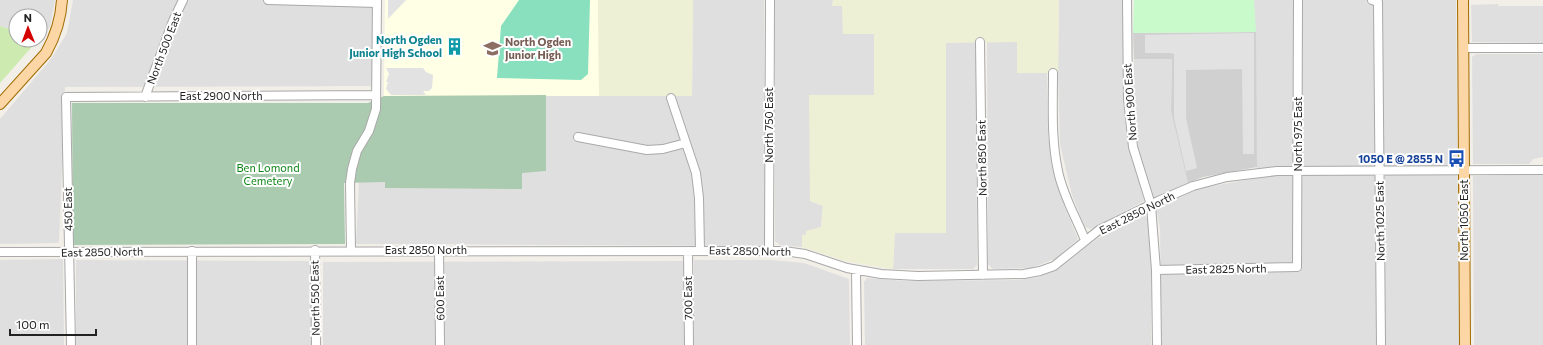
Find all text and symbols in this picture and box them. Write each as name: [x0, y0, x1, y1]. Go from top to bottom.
north arrow: [8, 8, 48, 48]
street label: North 500 East: [144, 9, 184, 86]
text: N: [24, 11, 32, 24]
place label: North Ogden Junior High School: [349, 33, 442, 60]
place label: North Ogden Junior High: [505, 35, 571, 62]
building icon: North Ogden Junior High School: [445, 36, 465, 56]
school or university icon: North Ogden Junior High: [482, 38, 502, 58]
street label: North 900 East: [1120, 63, 1139, 141]
street label: North 750 East: [762, 87, 775, 163]
street label: East 2900 North: [179, 89, 263, 102]
street label: North 975 East: [1291, 96, 1304, 171]
street label: North 850 East: [974, 119, 989, 196]
bus stop icon: 1050 E @ 2855 N: [1446, 149, 1466, 169]
place label: 1050 E @ 2855 N: [1358, 152, 1443, 165]
park label: Ben Lomond Cemetery: [236, 161, 300, 187]
street label: North 1050 East: [1457, 179, 1470, 261]
street label: North 1025 East: [1372, 180, 1387, 261]
street label: 450 East: [61, 186, 74, 231]
street label: East 2850 North: [1097, 189, 1177, 236]
street label: East 2850 North: [385, 243, 467, 256]
street label: East 2850 North: [709, 243, 791, 258]
street label: East 2850 North: [61, 244, 143, 259]
street label: North 550 East: [307, 259, 322, 336]
street label: East 2825 North: [1185, 261, 1267, 276]
street label: 600 East: [433, 275, 446, 321]
street label: 700 East: [681, 275, 694, 320]
scale bar: [10, 311, 96, 337]
text: 100 m: [16, 317, 50, 331]

